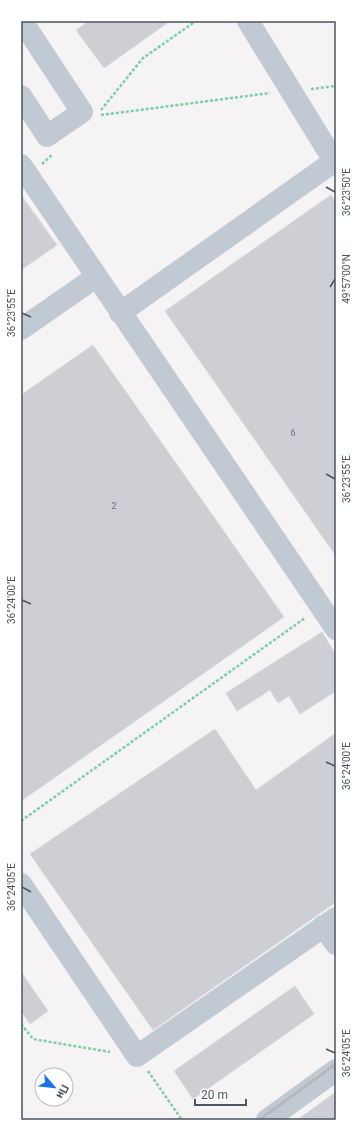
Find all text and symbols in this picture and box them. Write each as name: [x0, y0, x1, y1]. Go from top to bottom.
text: 36°23'50"E: [341, 168, 352, 216]
text: 49°57'00"N: [341, 254, 352, 304]
text: 36°23'55"E: [6, 289, 17, 337]
house number: 6: [290, 428, 296, 438]
text: 36°23'55"E: [341, 455, 352, 503]
house number: 2: [111, 501, 117, 511]
text: 36°24'00"E: [6, 576, 17, 624]
text: 36°24'00"E: [341, 742, 352, 790]
text: 36°24'05"E: [6, 863, 17, 911]
text: 36°24'05"E: [341, 1029, 352, 1077]
north arrow: [34, 1067, 74, 1107]
scale bar: [195, 1081, 246, 1107]
text: Пн: [53, 1082, 71, 1101]
text: 20 m: [201, 1088, 228, 1102]

